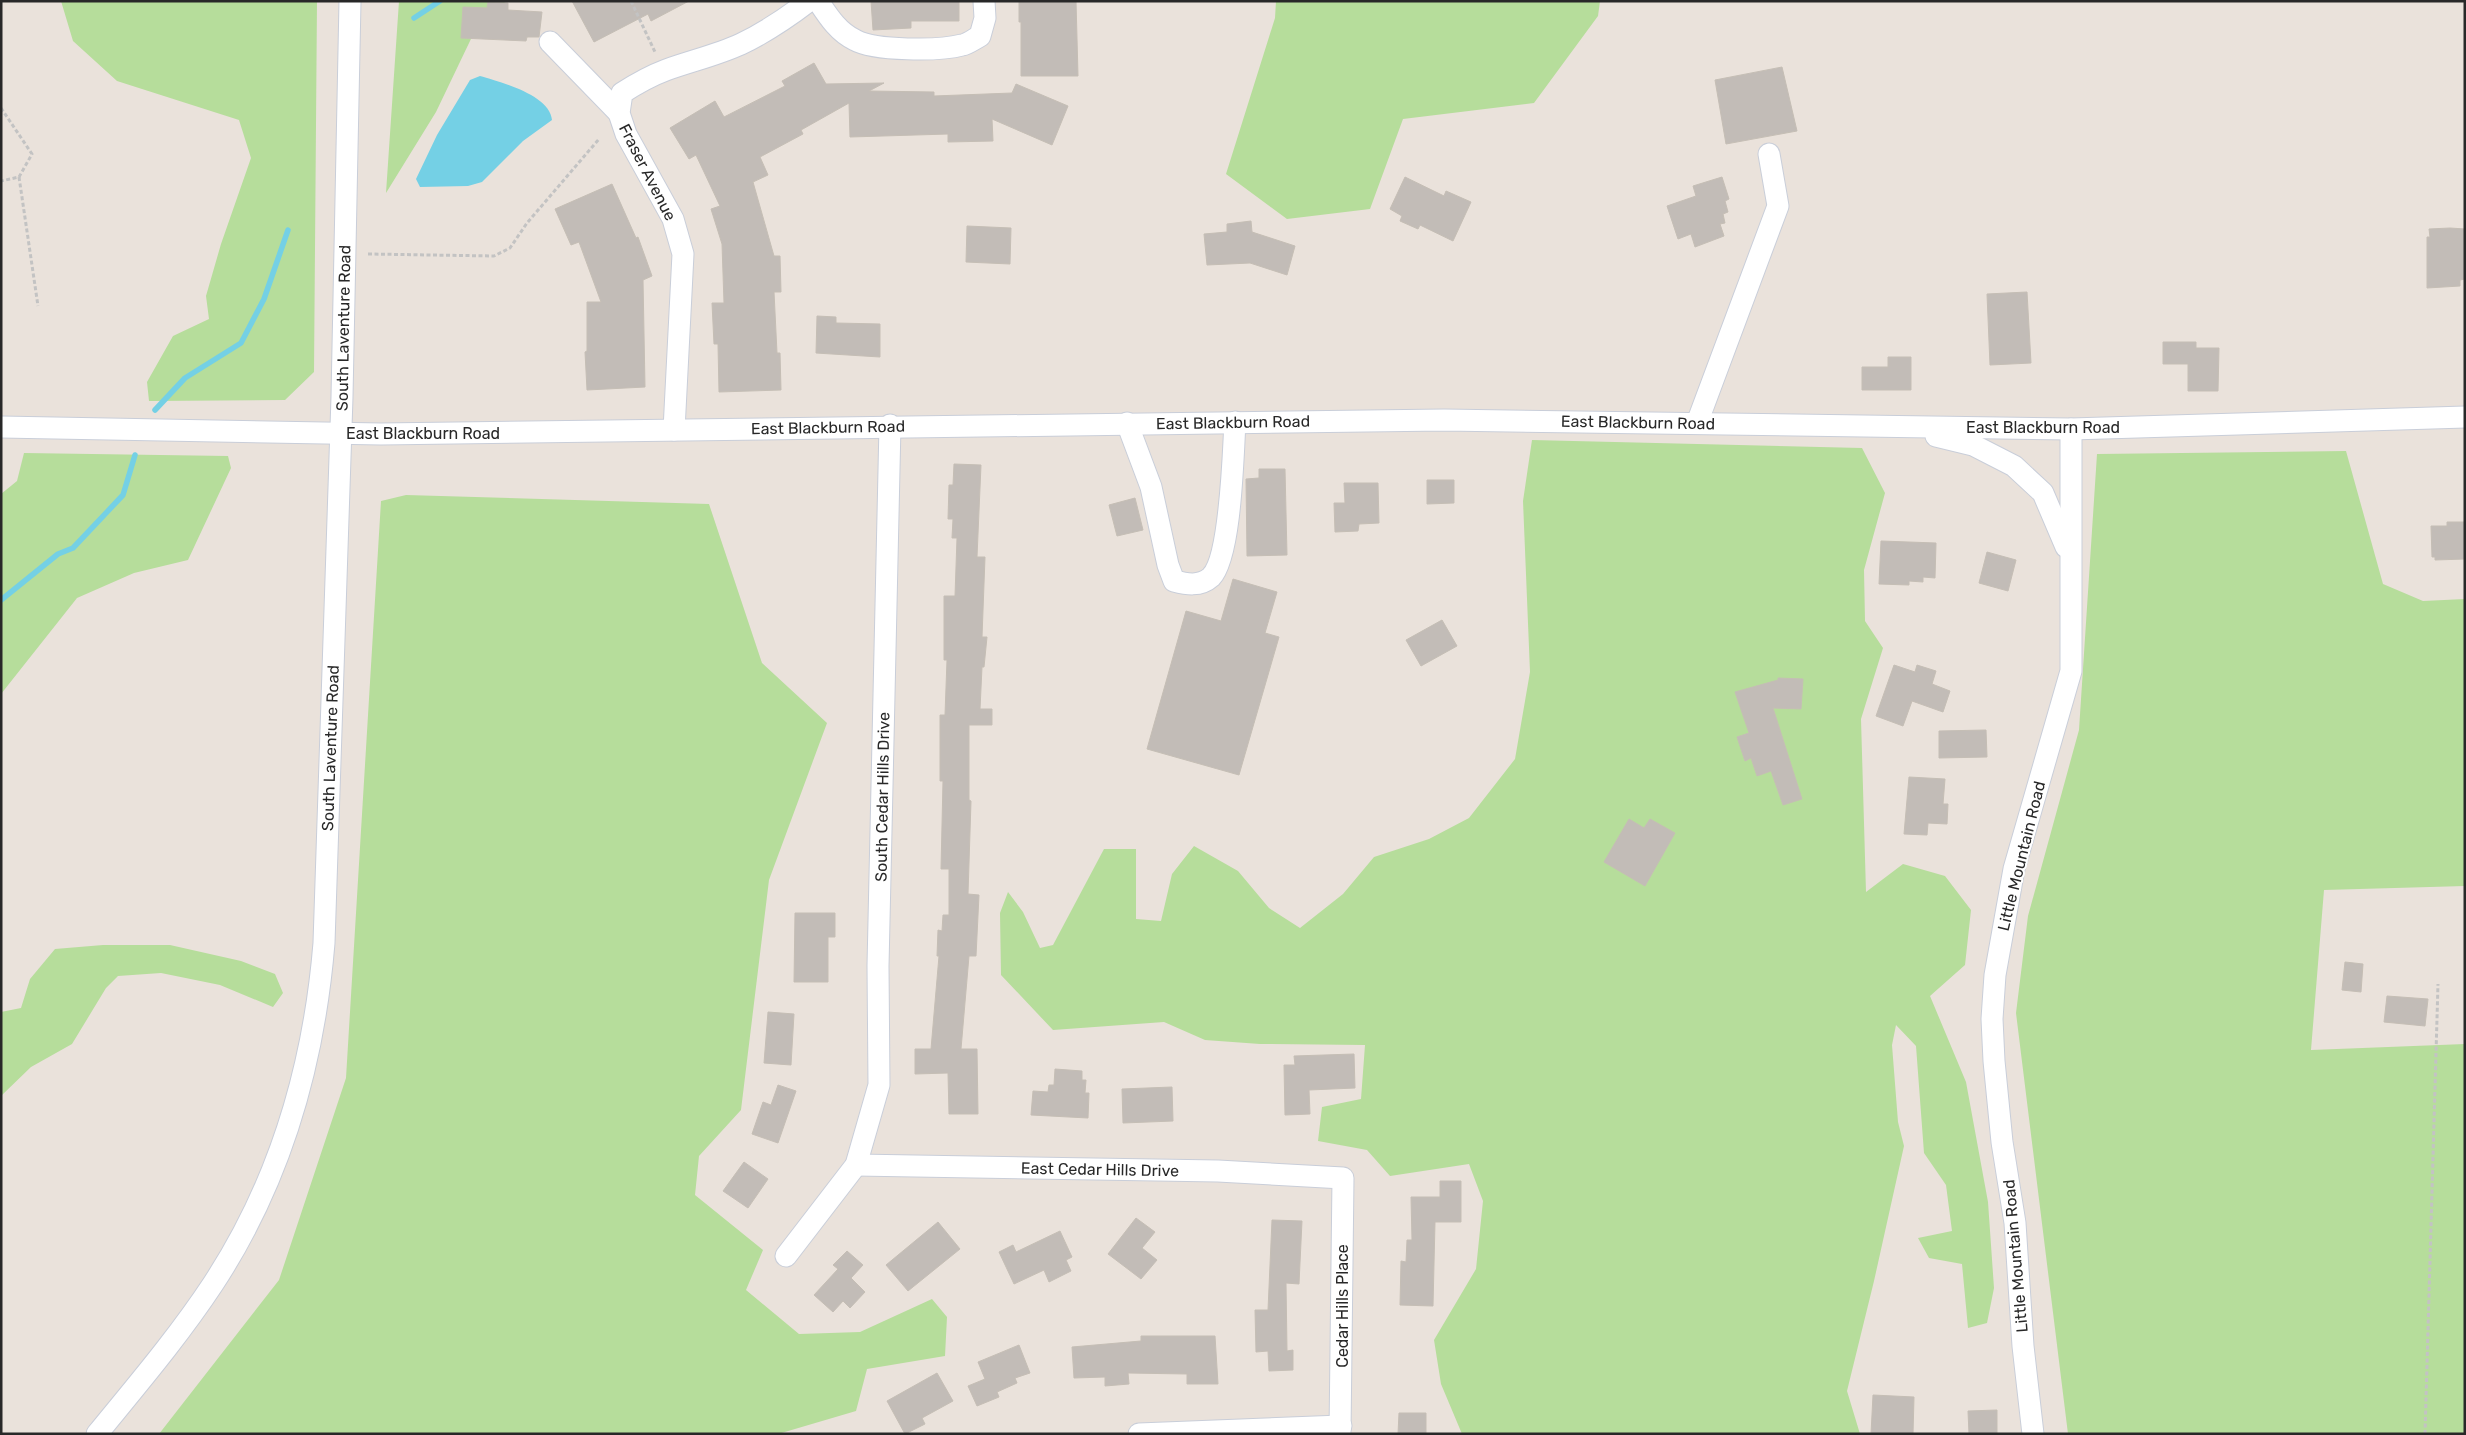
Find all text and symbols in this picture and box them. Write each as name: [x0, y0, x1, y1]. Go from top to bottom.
street label: Fraser Avenue: [615, 121, 680, 224]
street label: South Laventure Road: [333, 245, 354, 411]
street label: East Blackburn Road: [1156, 412, 1310, 433]
street label: East Blackburn Road: [1561, 412, 1715, 433]
street label: East Blackburn Road: [751, 417, 905, 438]
street label: East Blackburn Road: [1966, 418, 2120, 437]
street label: East Blackburn Road: [346, 424, 500, 443]
street label: South Laventure Road: [318, 665, 343, 831]
street label: South Cedar Hills Drive: [872, 712, 893, 882]
street label: Little Mountain Road: [1994, 779, 2049, 933]
street label: East Cedar Hills Drive: [1021, 1159, 1179, 1180]
street label: Little Mountain Road: [1999, 1179, 2032, 1333]
street label: Cedar Hills Place: [1333, 1244, 1352, 1368]

